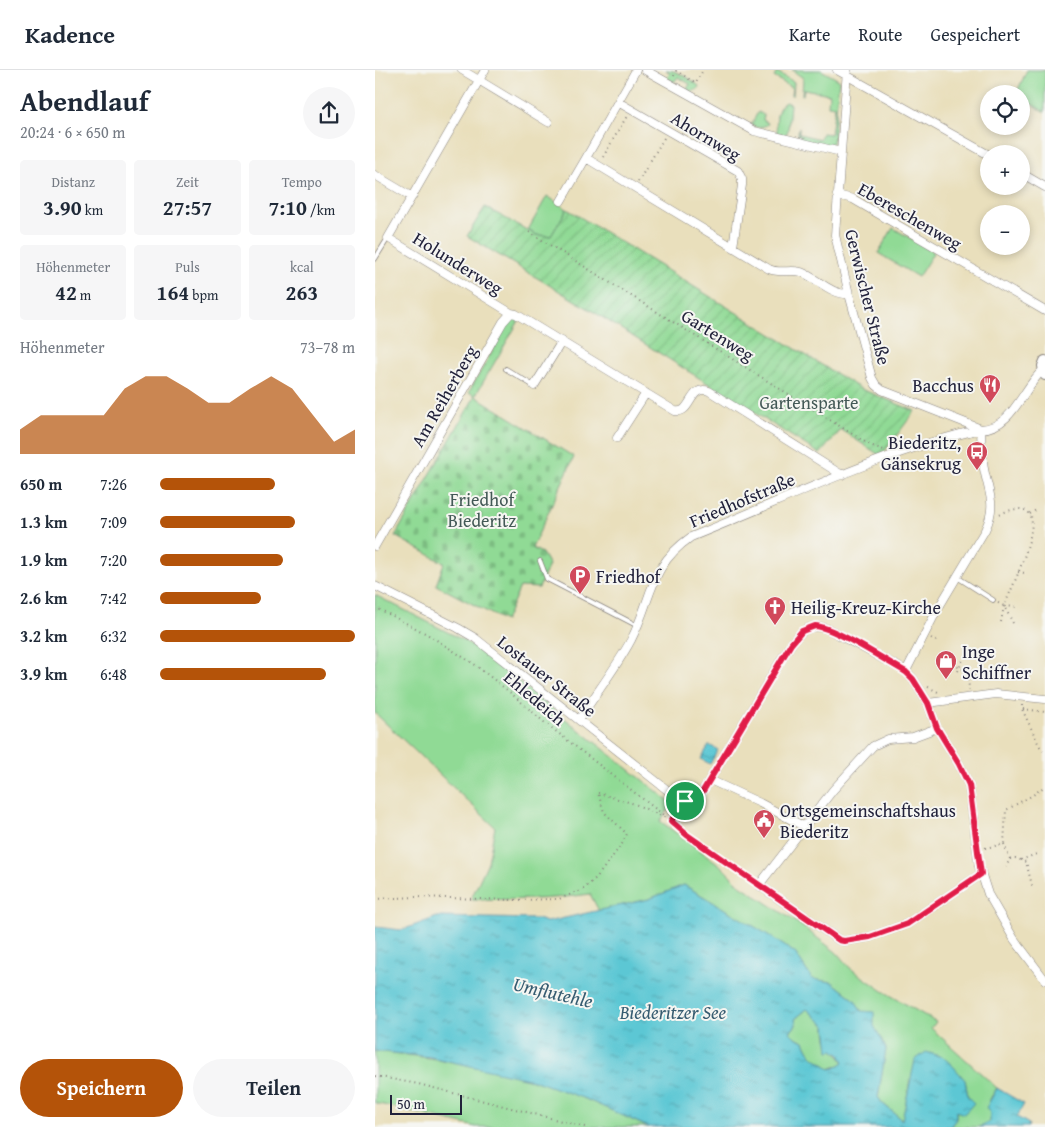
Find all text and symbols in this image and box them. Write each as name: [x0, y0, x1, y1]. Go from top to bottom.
text: Kadence: [25, 17, 115, 52]
text: Karte: [789, 21, 830, 48]
text: Route: [858, 21, 903, 48]
text: Gespeichert: [931, 21, 1020, 48]
text: Abendlauf: [20, 80, 148, 121]
map controls: [980, 85, 1030, 255]
button: locate: [980, 85, 1030, 135]
button: share: [303, 87, 355, 139]
street label: Ahornweg: [666, 104, 746, 168]
text: 20:24 · 6 × 650 m: [20, 120, 125, 144]
button: +: [980, 145, 1030, 195]
text: Distanz: [51, 172, 95, 192]
text: Zeit: [176, 172, 199, 192]
text: Tempo: [282, 172, 322, 192]
street label: Ebereschenweg: [853, 175, 967, 257]
text: 3.90: [43, 192, 82, 223]
text: 27:57: [163, 192, 212, 223]
text: 7:10: [268, 192, 307, 223]
text: km: [82, 200, 103, 220]
text: /km: [307, 200, 335, 220]
button: −: [980, 205, 1030, 255]
street label: Holunderweg: [408, 225, 508, 301]
street label: Gerwischer Straße: [838, 226, 898, 368]
text: Höhenmeter: [36, 257, 110, 277]
text: Puls: [175, 257, 200, 277]
text: kcal: [290, 257, 314, 277]
text: 42: [55, 277, 77, 308]
text: 164: [157, 277, 189, 308]
text: 263: [286, 277, 318, 308]
text: m: [77, 285, 91, 305]
text: bpm: [189, 285, 218, 305]
street label: Gartenweg: [676, 302, 760, 368]
text: Höhenmeter: [20, 335, 105, 359]
text: 73–78 m: [300, 335, 355, 359]
street label: Am Reiherberg: [404, 340, 484, 452]
place label: Bacchus: [913, 372, 974, 399]
restaurant icon: Bacchus: [978, 373, 1002, 404]
park label: Gartensparte: [759, 389, 859, 416]
place label: Biederitz, Gänsekrug: [881, 429, 961, 477]
bus stop icon: Biederitz, Gänsekrug: [965, 440, 989, 471]
street label: Friedhofstraße: [685, 466, 799, 534]
text: 650 m: [20, 472, 62, 496]
text: 7:26: [100, 472, 127, 496]
park label: Friedhof Biederitz: [448, 486, 516, 534]
text: 1.3 km: [20, 510, 67, 534]
text: 7:09: [100, 510, 127, 534]
text: 1.9 km: [20, 548, 67, 572]
text: 7:20: [100, 548, 127, 572]
place label: Friedhof: [596, 563, 663, 590]
parking icon: Friedhof: [568, 564, 592, 595]
text: 2.6 km: [20, 586, 67, 610]
text: 7:42: [100, 586, 127, 610]
place label: Heilig-Kreuz-Kirche: [791, 594, 941, 621]
church icon: Heilig-Kreuz-Kirche: [763, 595, 787, 626]
text: 3.2 km: [20, 624, 67, 648]
text: 6:32: [100, 624, 127, 648]
street label: Lostauer Straße: [492, 629, 602, 723]
place label: Inge Schiffner: [962, 638, 1032, 686]
shop icon: Inge Schiffner: [934, 649, 958, 680]
text: 3.9 km: [20, 662, 67, 686]
text: 6:48: [100, 662, 127, 686]
street label: Ehledeich: [498, 664, 572, 732]
pin: [664, 780, 706, 822]
icon: arrive: [671, 787, 699, 815]
place label: Ortsgemeinschaftshaus Biederitz: [780, 797, 956, 845]
public building icon: Ortsgemeinschaftshaus Biederitz: [752, 808, 776, 839]
water label: Umflutehle: [510, 969, 596, 1015]
water label: Biederitzer See: [619, 998, 727, 1026]
button: Speichern: [20, 1059, 183, 1117]
button: Teilen: [193, 1059, 355, 1117]
scale bar: [390, 1092, 463, 1115]
text: 50 m: [397, 1094, 425, 1114]

